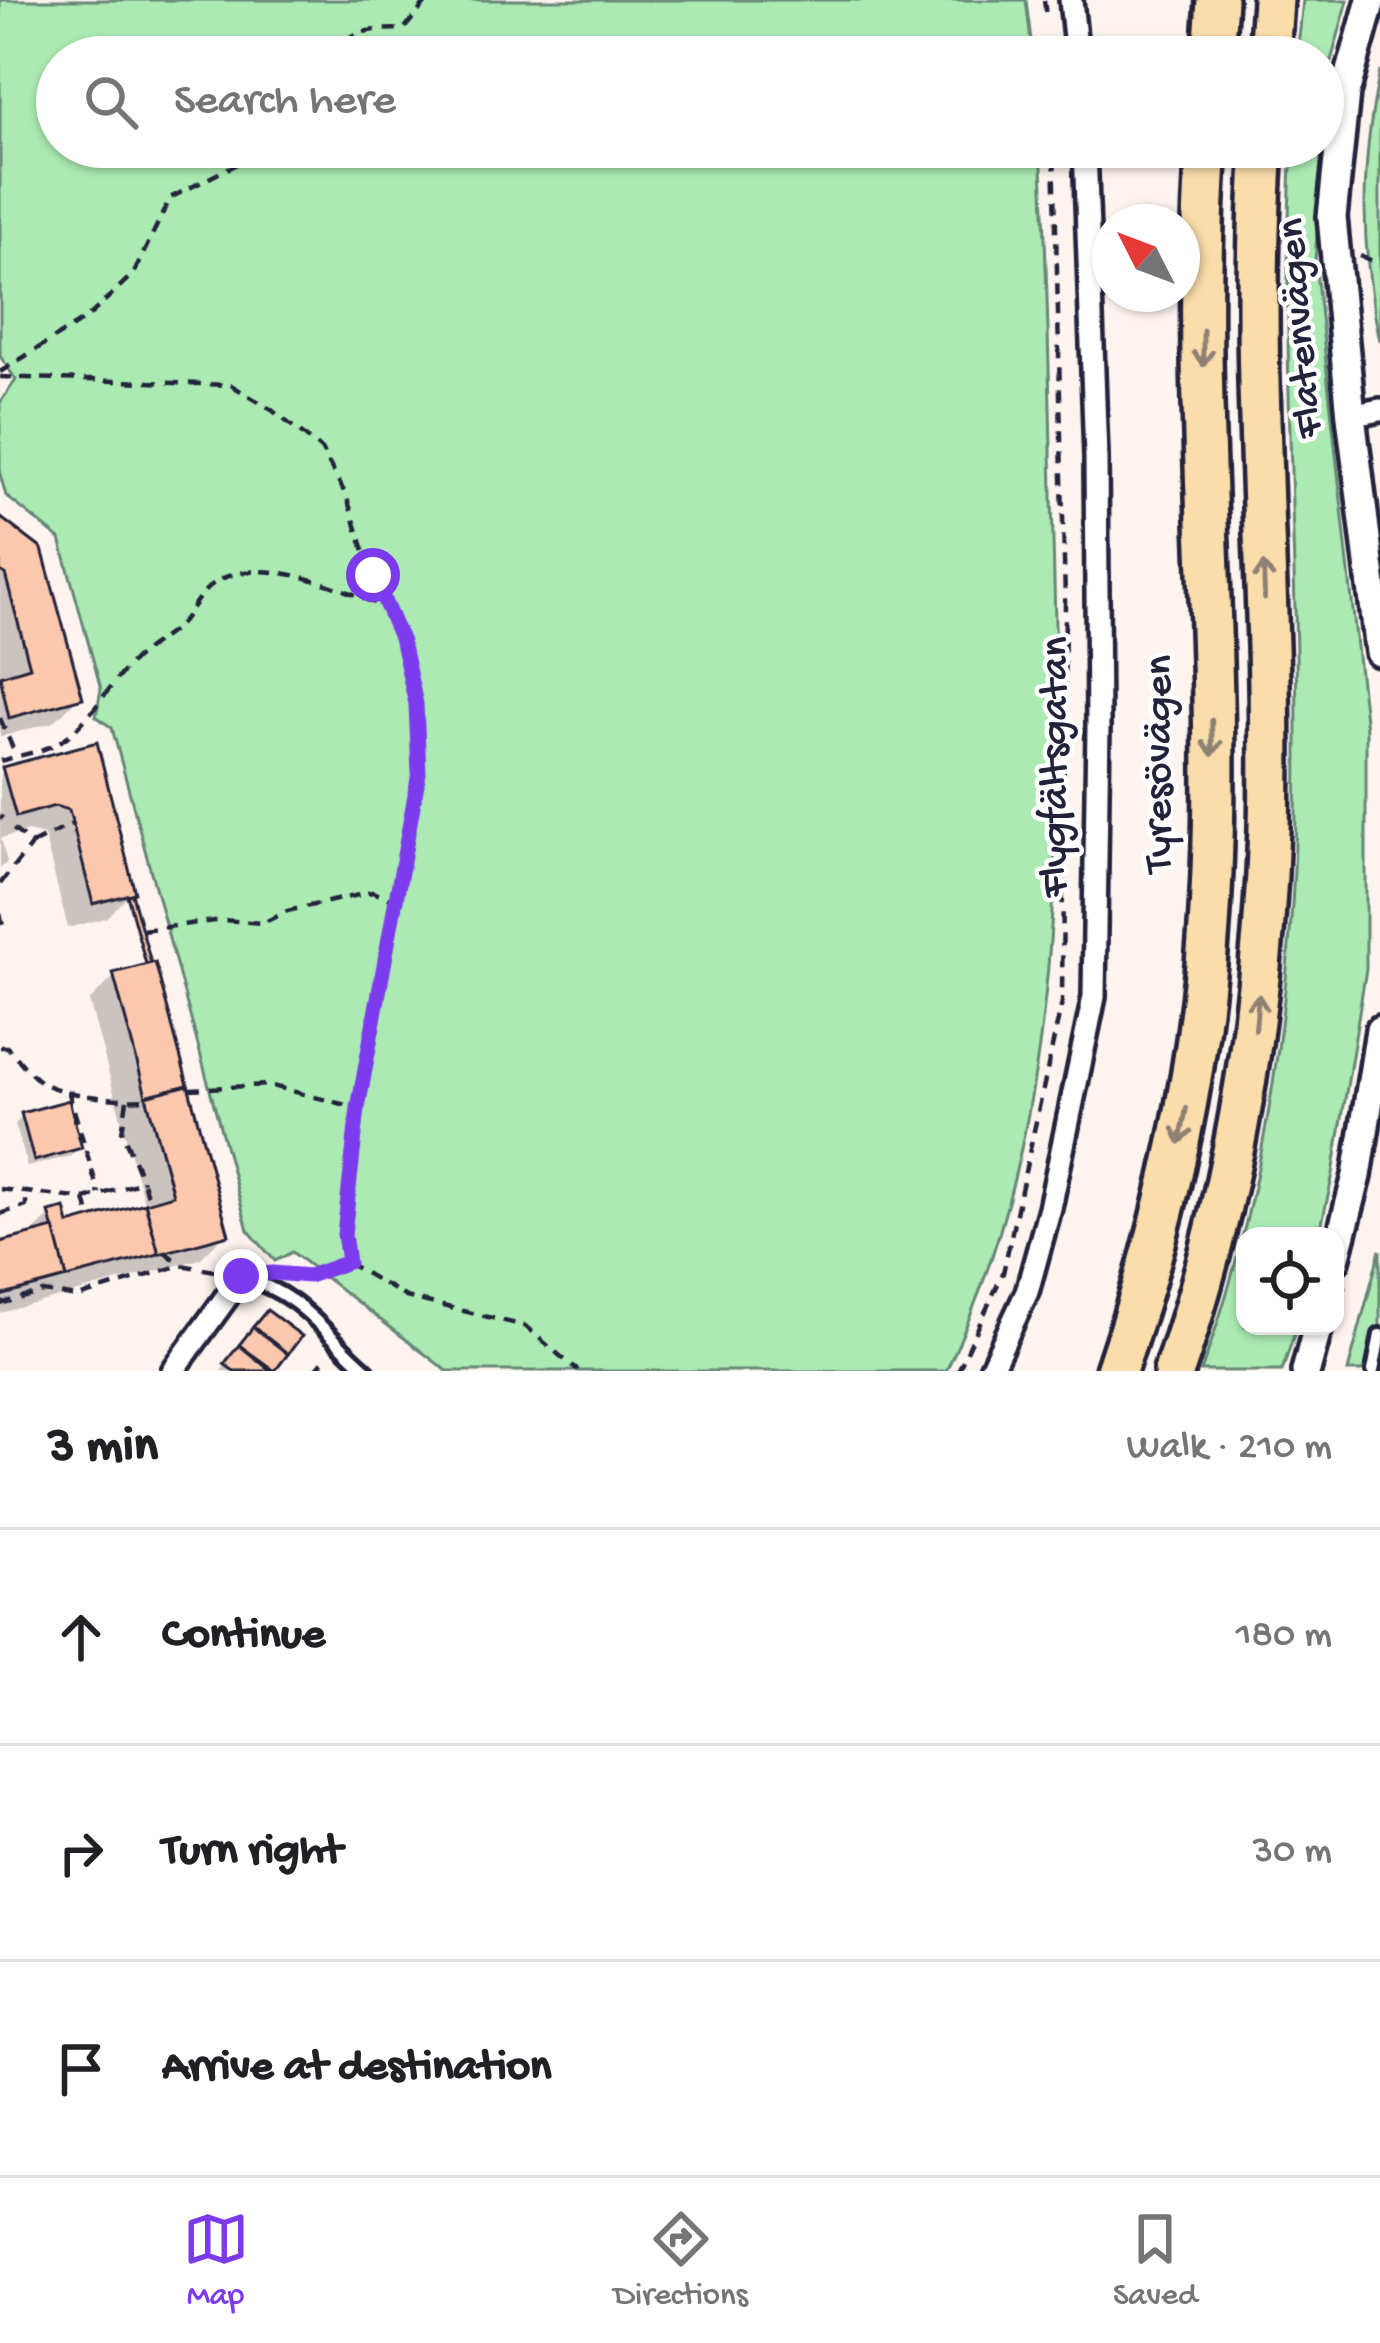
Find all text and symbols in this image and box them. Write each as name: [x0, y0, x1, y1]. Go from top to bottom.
search box: [36, 36, 1344, 168]
icon: search: [78, 69, 144, 135]
text: Search here: [174, 76, 396, 129]
north arrow: [1092, 204, 1200, 312]
street label: Flatenvägen: [1269, 216, 1337, 441]
one-way arrow: [1192, 328, 1214, 367]
route start: [346, 548, 400, 602]
one-way arrow: [1252, 562, 1275, 601]
street label: Flygfältsgatan: [1033, 636, 1082, 898]
street label: Tyresövägen: [1137, 655, 1186, 875]
one-way arrow: [1201, 718, 1223, 757]
one-way arrow: [1246, 993, 1269, 1032]
one-way arrow: [1171, 1106, 1193, 1145]
map controls: [1236, 1227, 1344, 1335]
button: locate: [1236, 1227, 1344, 1335]
route end: [214, 1249, 268, 1303]
text: 3 min: [48, 1419, 158, 1479]
text: Walk · 210 m: [1127, 1426, 1332, 1472]
icon: ahead: [48, 1604, 114, 1670]
text: Continue: [162, 1610, 325, 1663]
text: 180 m: [1236, 1614, 1332, 1660]
icon: right: [48, 1820, 114, 1886]
text: Turn right: [162, 1826, 342, 1879]
text: 30 m: [1253, 1830, 1332, 1876]
icon: arrive: [48, 2036, 114, 2102]
text: Arrive at destination: [162, 2042, 551, 2095]
tab: Map: [183, 2206, 249, 2316]
tab: Directions: [614, 2206, 748, 2316]
tab: Saved: [1113, 2206, 1197, 2316]

